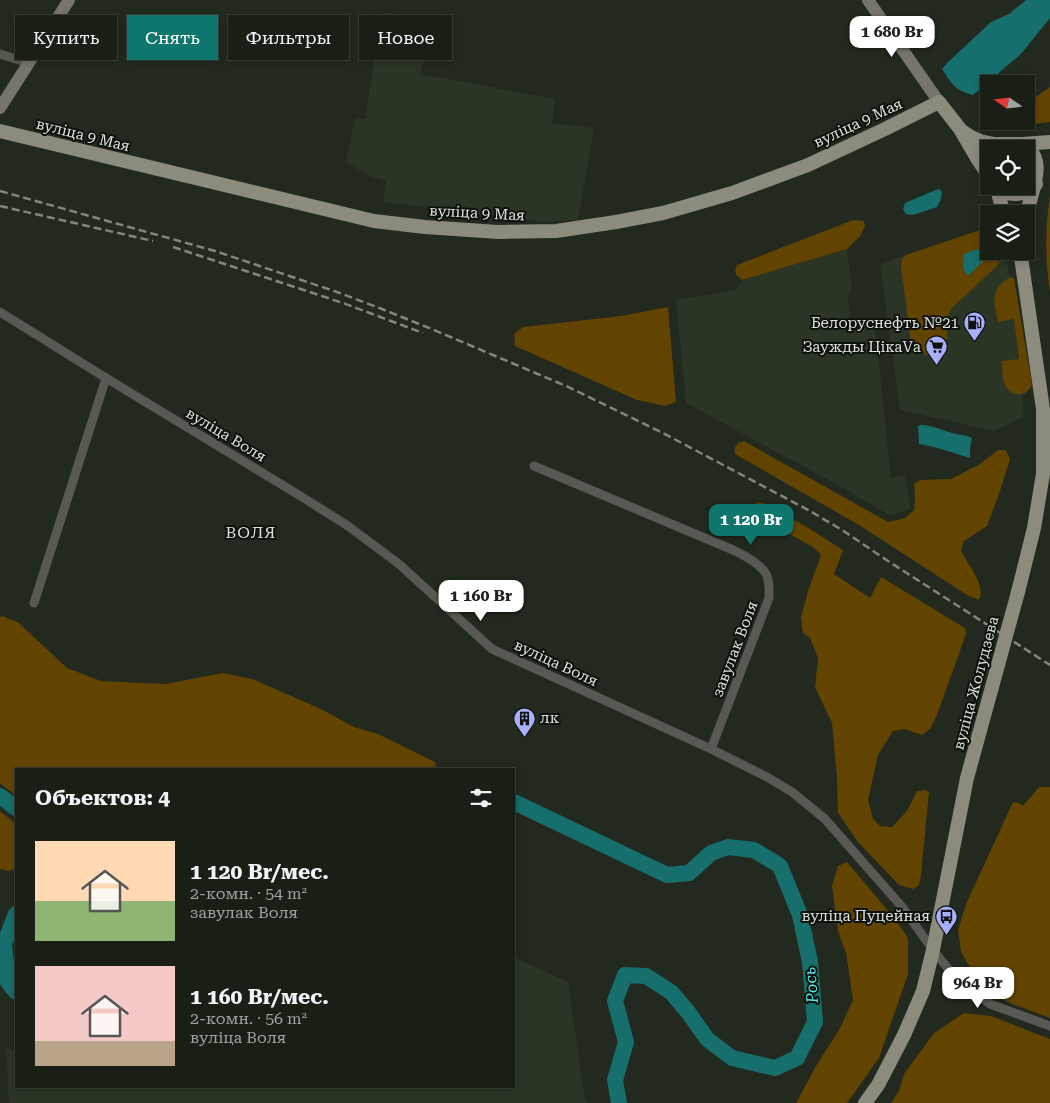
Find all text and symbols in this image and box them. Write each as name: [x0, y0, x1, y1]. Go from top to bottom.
chip: Купить: [15, 15, 117, 60]
chip: Снять: [127, 15, 218, 60]
chip: Фильтры: [228, 15, 349, 60]
chip: Новое: [359, 15, 452, 60]
pin: 1 680 Br: [840, 15, 944, 58]
text: 1 680 Br: [861, 22, 923, 41]
north arrow: [980, 75, 1035, 130]
map controls: [980, 75, 1035, 260]
street label: вуліца 9 Мая: [811, 95, 905, 151]
street label: вуліца 9 Мая: [34, 115, 132, 155]
button: locate: [980, 140, 1035, 195]
street label: вуліца 9 Мая: [429, 202, 525, 224]
button: layers: [980, 205, 1035, 260]
fuel station icon: Белоруснефть №21: [963, 311, 987, 342]
place label: Белоруснефть №21: [811, 314, 959, 332]
supermarket icon: Заужды ЦікаVа: [925, 335, 949, 366]
place label: Заужды ЦікаVа: [802, 338, 921, 356]
street label: вуліца Воля: [183, 404, 269, 466]
pin: 1 120 Br: [699, 504, 803, 546]
text: 1 120 Br: [720, 510, 782, 529]
district label: ВОЛЯ: [226, 523, 276, 542]
pin: 1 160 Br: [429, 580, 533, 622]
text: 1 160 Br: [450, 586, 512, 605]
street label: завулак Воля: [708, 599, 762, 699]
street label: вуліца Жолудзева: [949, 614, 1003, 752]
street label: вуліца Воля: [511, 636, 601, 690]
building icon: лк: [512, 706, 536, 737]
place label: лк: [540, 709, 560, 727]
icon: filters: [467, 784, 495, 812]
text: Объектов: 4: [35, 786, 170, 810]
text: 1 120 Br/мес.: [190, 860, 329, 884]
icon: home: [75, 861, 135, 921]
text: 2-комн. · 54 m²: [190, 884, 307, 903]
text: завулак Воля: [190, 903, 298, 922]
bus stop icon: вуліца Пуцейная: [934, 904, 958, 935]
place label: вуліца Пуцейная: [802, 907, 930, 925]
water label: Рось: [800, 966, 822, 1005]
pin: 964 Br: [937, 966, 1019, 1009]
text: 964 Br: [953, 973, 1003, 992]
text: 1 160 Br/мес.: [190, 985, 329, 1009]
icon: home: [75, 986, 135, 1046]
text: 2-комн. · 56 m²: [190, 1009, 307, 1028]
text: вуліца Воля: [190, 1028, 286, 1047]

